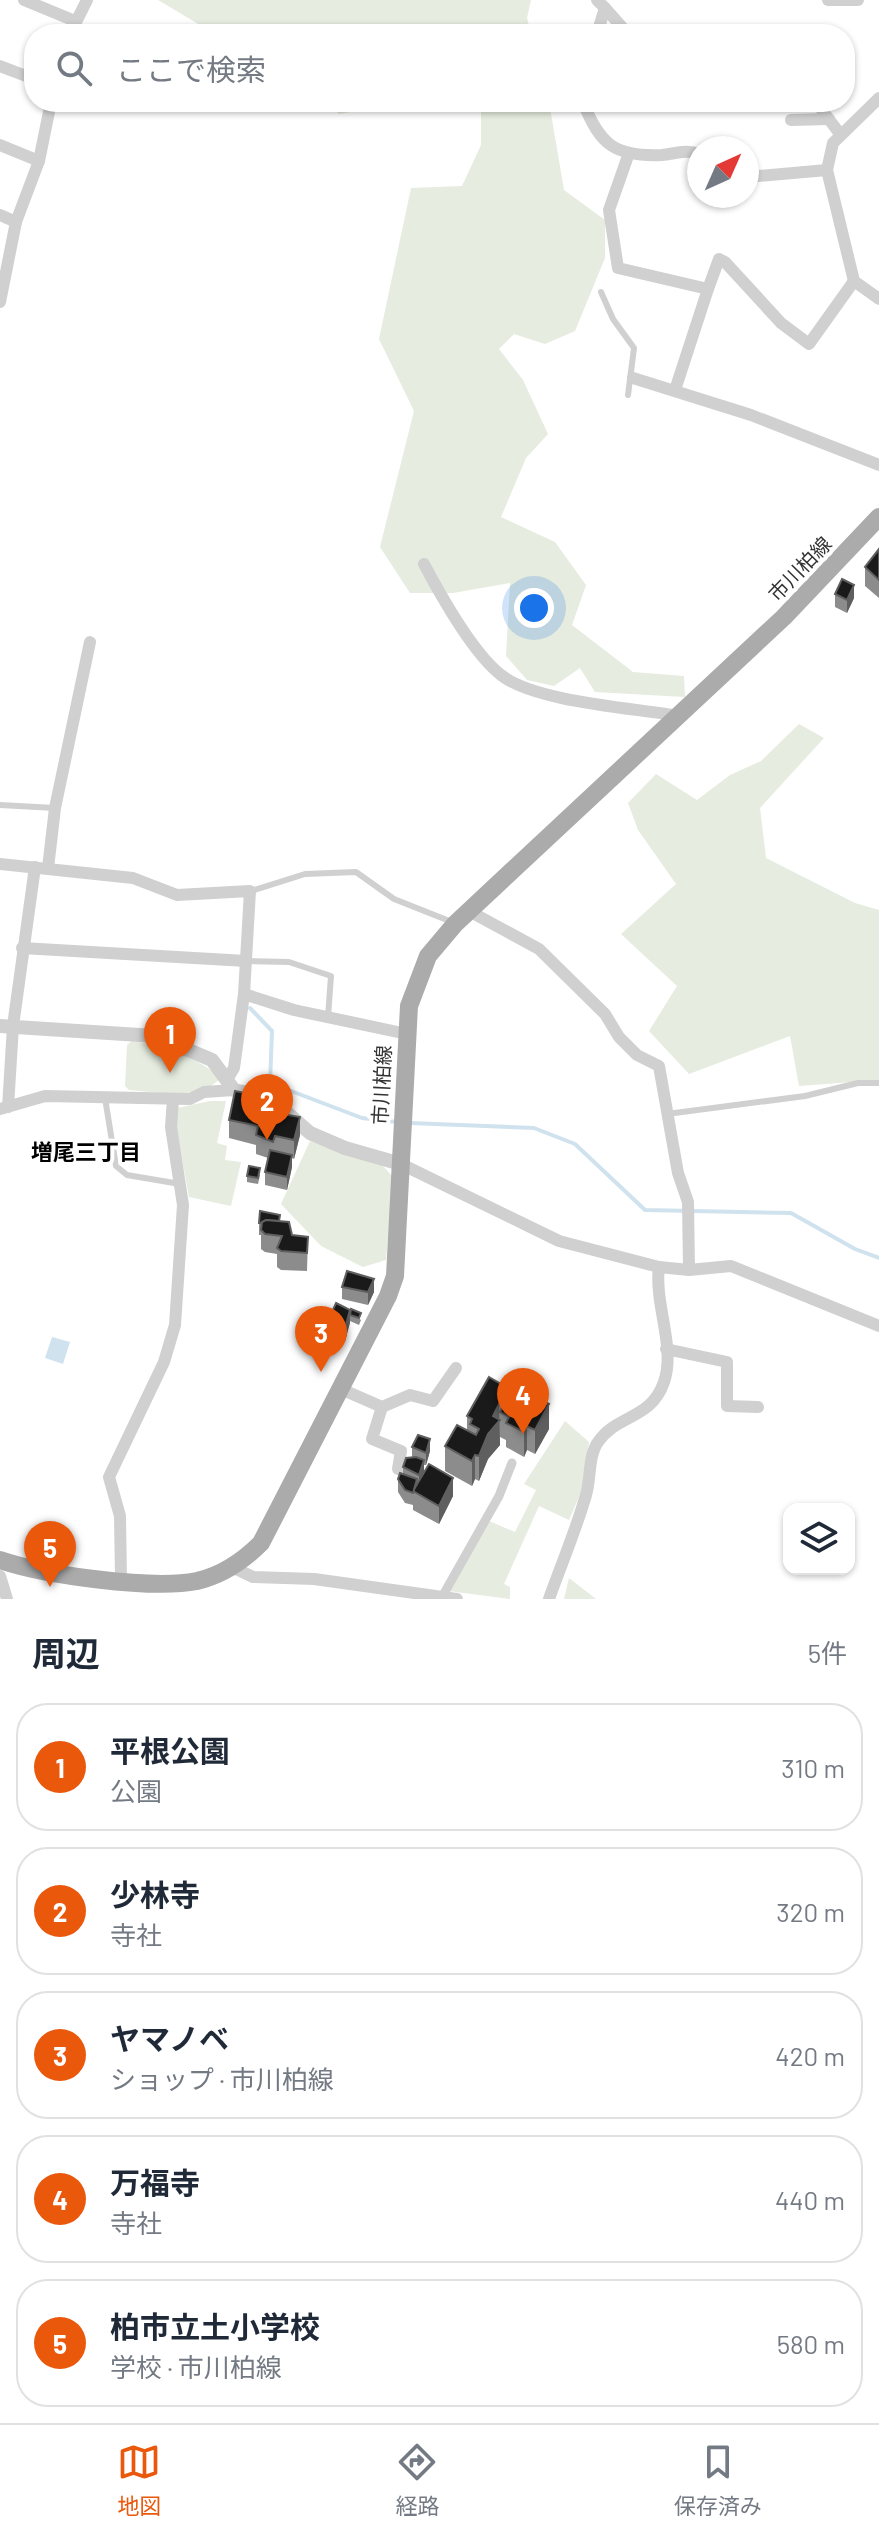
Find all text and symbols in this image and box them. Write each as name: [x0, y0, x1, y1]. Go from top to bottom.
search box: [24, 24, 855, 112]
icon: search: [52, 46, 96, 90]
text: ここで検索: [116, 51, 266, 87]
north arrow: [687, 136, 759, 208]
street label: 市川柏線: [763, 531, 836, 605]
your location: [514, 588, 554, 628]
pin: 1: [144, 1007, 196, 1073]
street label: 市川柏線: [367, 1044, 395, 1126]
pin: 2: [241, 1074, 293, 1140]
district label: 増尾三丁目: [31, 1138, 141, 1164]
pin: 3: [295, 1306, 347, 1372]
pin: 4: [497, 1368, 549, 1434]
map controls: [783, 1503, 855, 1575]
button: layers: [783, 1503, 855, 1575]
pin: 5: [24, 1521, 76, 1587]
text: 周辺: [32, 1632, 100, 1673]
text: 5件: [808, 1637, 847, 1668]
text: 平根公園: [110, 1732, 230, 1768]
text: 1: [55, 1752, 65, 1783]
text: 310 m: [781, 1752, 845, 1783]
text: 公園: [110, 1775, 162, 1806]
text: 少林寺: [110, 1876, 200, 1912]
text: 2: [53, 1896, 67, 1927]
text: 320 m: [776, 1896, 845, 1927]
text: 寺社: [110, 1919, 162, 1950]
text: ヤマノベ: [110, 2020, 229, 2056]
text: 3: [53, 2040, 67, 2071]
text: 420 m: [775, 2040, 845, 2071]
text: ショップ · 市川柏線: [110, 2063, 334, 2094]
text: 万福寺: [110, 2164, 200, 2200]
text: 4: [52, 2184, 68, 2215]
text: 440 m: [775, 2184, 845, 2215]
text: 寺社: [110, 2207, 162, 2238]
text: 柏市立土小学校: [110, 2308, 320, 2344]
text: 5: [53, 2328, 67, 2359]
text: 580 m: [777, 2328, 845, 2359]
text: 学校 · 市川柏線: [110, 2351, 282, 2382]
tab: 地図: [117, 2440, 161, 2520]
tab: 経路: [395, 2440, 440, 2520]
tab: 保存済み: [674, 2440, 762, 2520]

